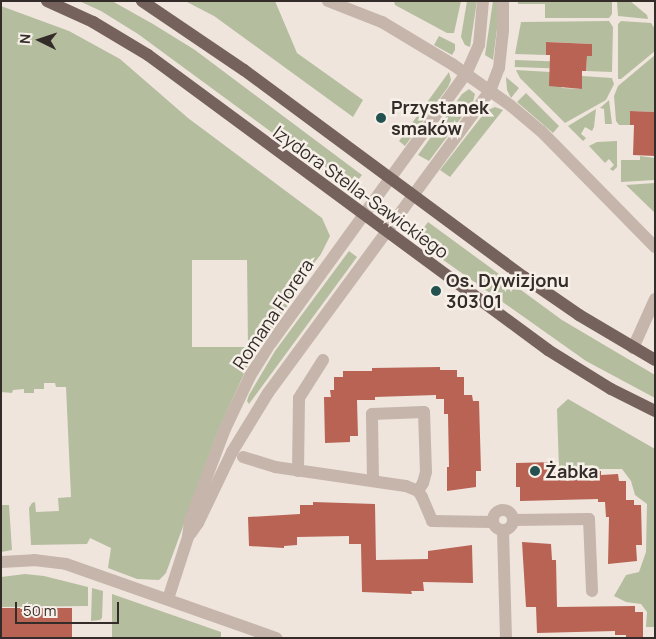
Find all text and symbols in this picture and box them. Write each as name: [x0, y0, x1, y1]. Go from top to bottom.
north arrow: [15, 15, 65, 65]
text: N: [15, 33, 34, 45]
place label: Przystanek smaków: [391, 97, 489, 140]
marker: Przystanek smaków: [375, 112, 387, 124]
street label: Izydora Stella-Sawickiego: [269, 121, 453, 263]
street label: Romana Florera: [228, 255, 318, 373]
place label: Os. Dywizjonu 303 01: [446, 270, 569, 312]
marker: Os. Dywizjonu 303 01: [430, 285, 442, 297]
place label: Żabka: [545, 460, 598, 482]
marker: Żabka: [529, 465, 541, 477]
scale bar: [18, 592, 121, 624]
text: 50 m: [23, 600, 57, 621]

